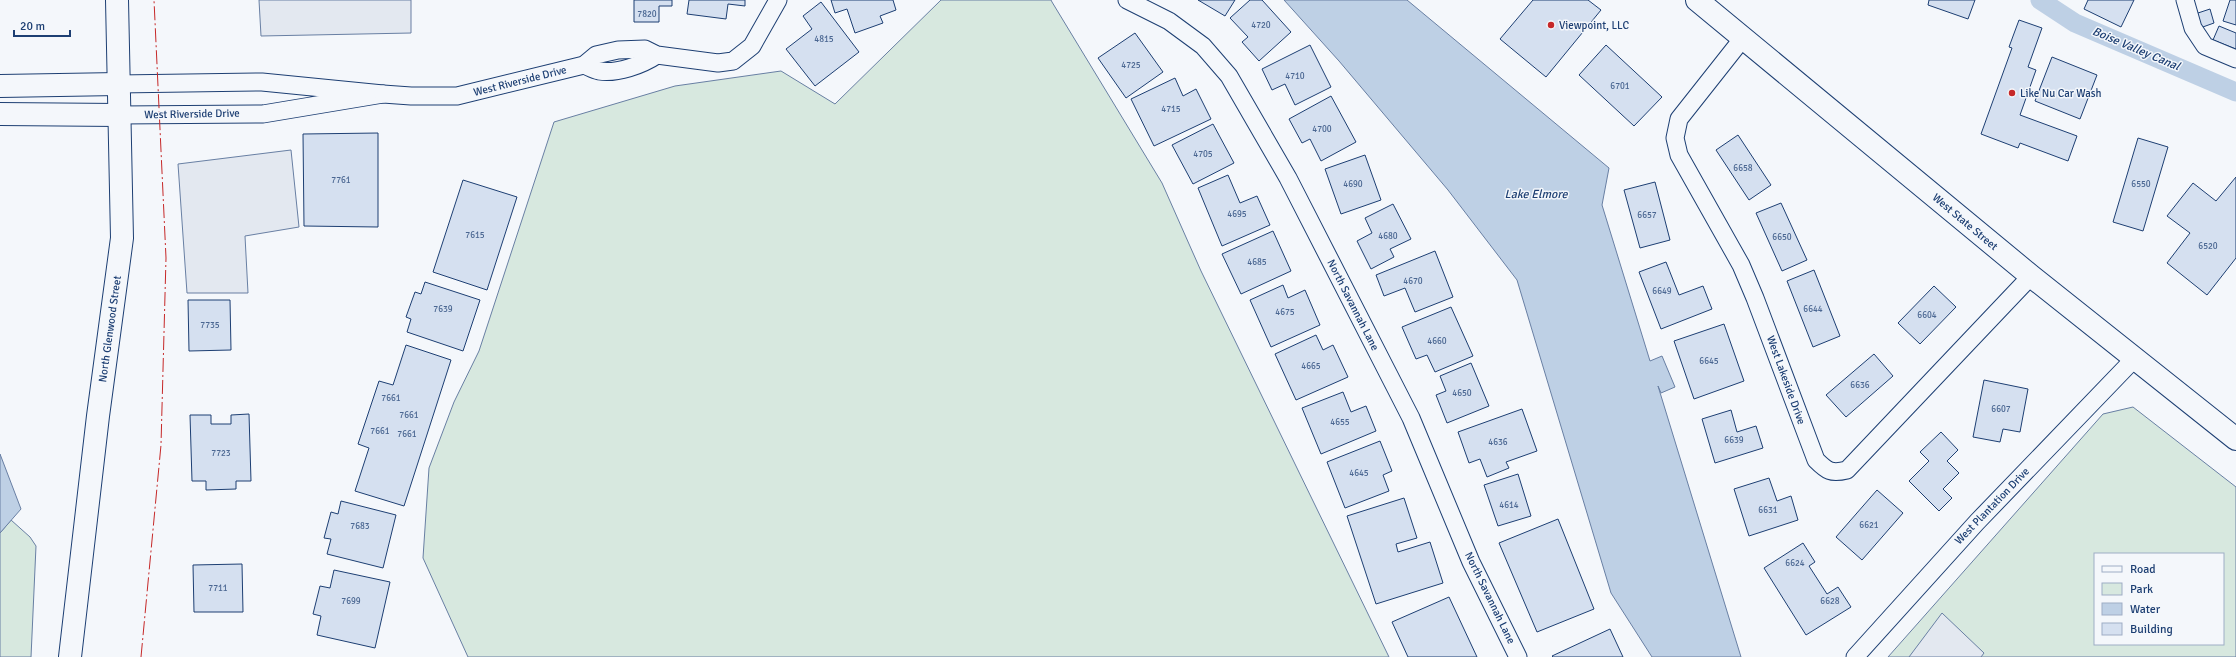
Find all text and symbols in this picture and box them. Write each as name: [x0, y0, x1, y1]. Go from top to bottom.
house number: 7820: [637, 9, 657, 20]
scale bar: [14, 12, 70, 38]
text: 20 m: [20, 19, 45, 34]
place label: Viewpoint, LLC: [1559, 19, 1629, 32]
house number: 4720: [1251, 20, 1271, 31]
marker: Viewpoint, LLC: [1546, 20, 1556, 30]
water label: Boise Valley Canal: [2090, 24, 2183, 75]
house number: 4815: [814, 34, 834, 45]
house number: 4725: [1121, 60, 1141, 71]
street label: West Riverside Drive: [472, 63, 568, 99]
house number: 4710: [1285, 71, 1305, 82]
house number: 6701: [1610, 81, 1630, 92]
place label: Like Nu Car Wash: [2020, 87, 2102, 100]
marker: Like Nu Car Wash: [2007, 88, 2017, 98]
house number: 4715: [1161, 104, 1181, 115]
street label: West Riverside Drive: [144, 107, 240, 121]
house number: 4700: [1312, 124, 1332, 135]
house number: 4705: [1193, 149, 1213, 160]
house number: 6658: [1733, 163, 1753, 174]
house number: 7761: [331, 175, 351, 186]
house number: 4690: [1343, 179, 1363, 190]
house number: 6550: [2131, 179, 2151, 190]
water label: Lake Elmore: [1505, 187, 1568, 202]
street label: West State Street: [1930, 191, 2000, 253]
house number: 4695: [1227, 209, 1247, 220]
house number: 6657: [1637, 210, 1657, 221]
house number: 7615: [465, 230, 485, 241]
house number: 4680: [1378, 231, 1398, 242]
house number: 6650: [1772, 232, 1792, 243]
house number: 6520: [2198, 241, 2218, 252]
house number: 4685: [1247, 257, 1267, 268]
street label: North Savannah Lane: [1324, 257, 1382, 353]
street label: North Glenwood Street: [96, 275, 124, 383]
house number: 4670: [1403, 276, 1423, 287]
house number: 6649: [1652, 286, 1672, 297]
house number: 7639: [433, 304, 453, 315]
house number: 6644: [1803, 304, 1823, 315]
house number: 4675: [1275, 307, 1295, 318]
house number: 6604: [1917, 310, 1937, 321]
house number: 7735: [200, 320, 220, 331]
street label: West Lakeside Drive: [1764, 334, 1808, 426]
house number: 4660: [1427, 336, 1447, 347]
house number: 6645: [1699, 356, 1719, 367]
house number: 4665: [1301, 361, 1321, 372]
house number: 6636: [1850, 380, 1870, 391]
house number: 4650: [1452, 388, 1472, 399]
house number: 7661: [381, 393, 401, 404]
house number: 6607: [1991, 404, 2011, 415]
house number: 7661: [399, 410, 419, 421]
house number: 4655: [1330, 417, 1350, 428]
house number: 7661: [370, 426, 390, 437]
house number: 7661: [397, 429, 417, 440]
house number: 6639: [1724, 435, 1744, 446]
house number: 4636: [1488, 437, 1508, 448]
house number: 7723: [211, 448, 231, 459]
street label: West Plantation Drive: [1952, 465, 2032, 547]
house number: 4645: [1349, 468, 1369, 479]
house number: 4614: [1499, 500, 1519, 511]
house number: 6631: [1758, 505, 1778, 516]
house number: 6621: [1859, 520, 1879, 531]
house number: 7683: [350, 521, 370, 532]
street label: North Savannah Lane: [1462, 550, 1518, 646]
legend: [2094, 553, 2224, 645]
house number: 6624: [1785, 558, 1805, 569]
text: Road: [2130, 562, 2156, 577]
text: Park: [2130, 582, 2153, 597]
house number: 7711: [208, 583, 228, 594]
house number: 7699: [341, 596, 361, 607]
house number: 6628: [1820, 596, 1840, 607]
text: Water: [2130, 602, 2161, 617]
text: Building: [2130, 622, 2173, 637]

